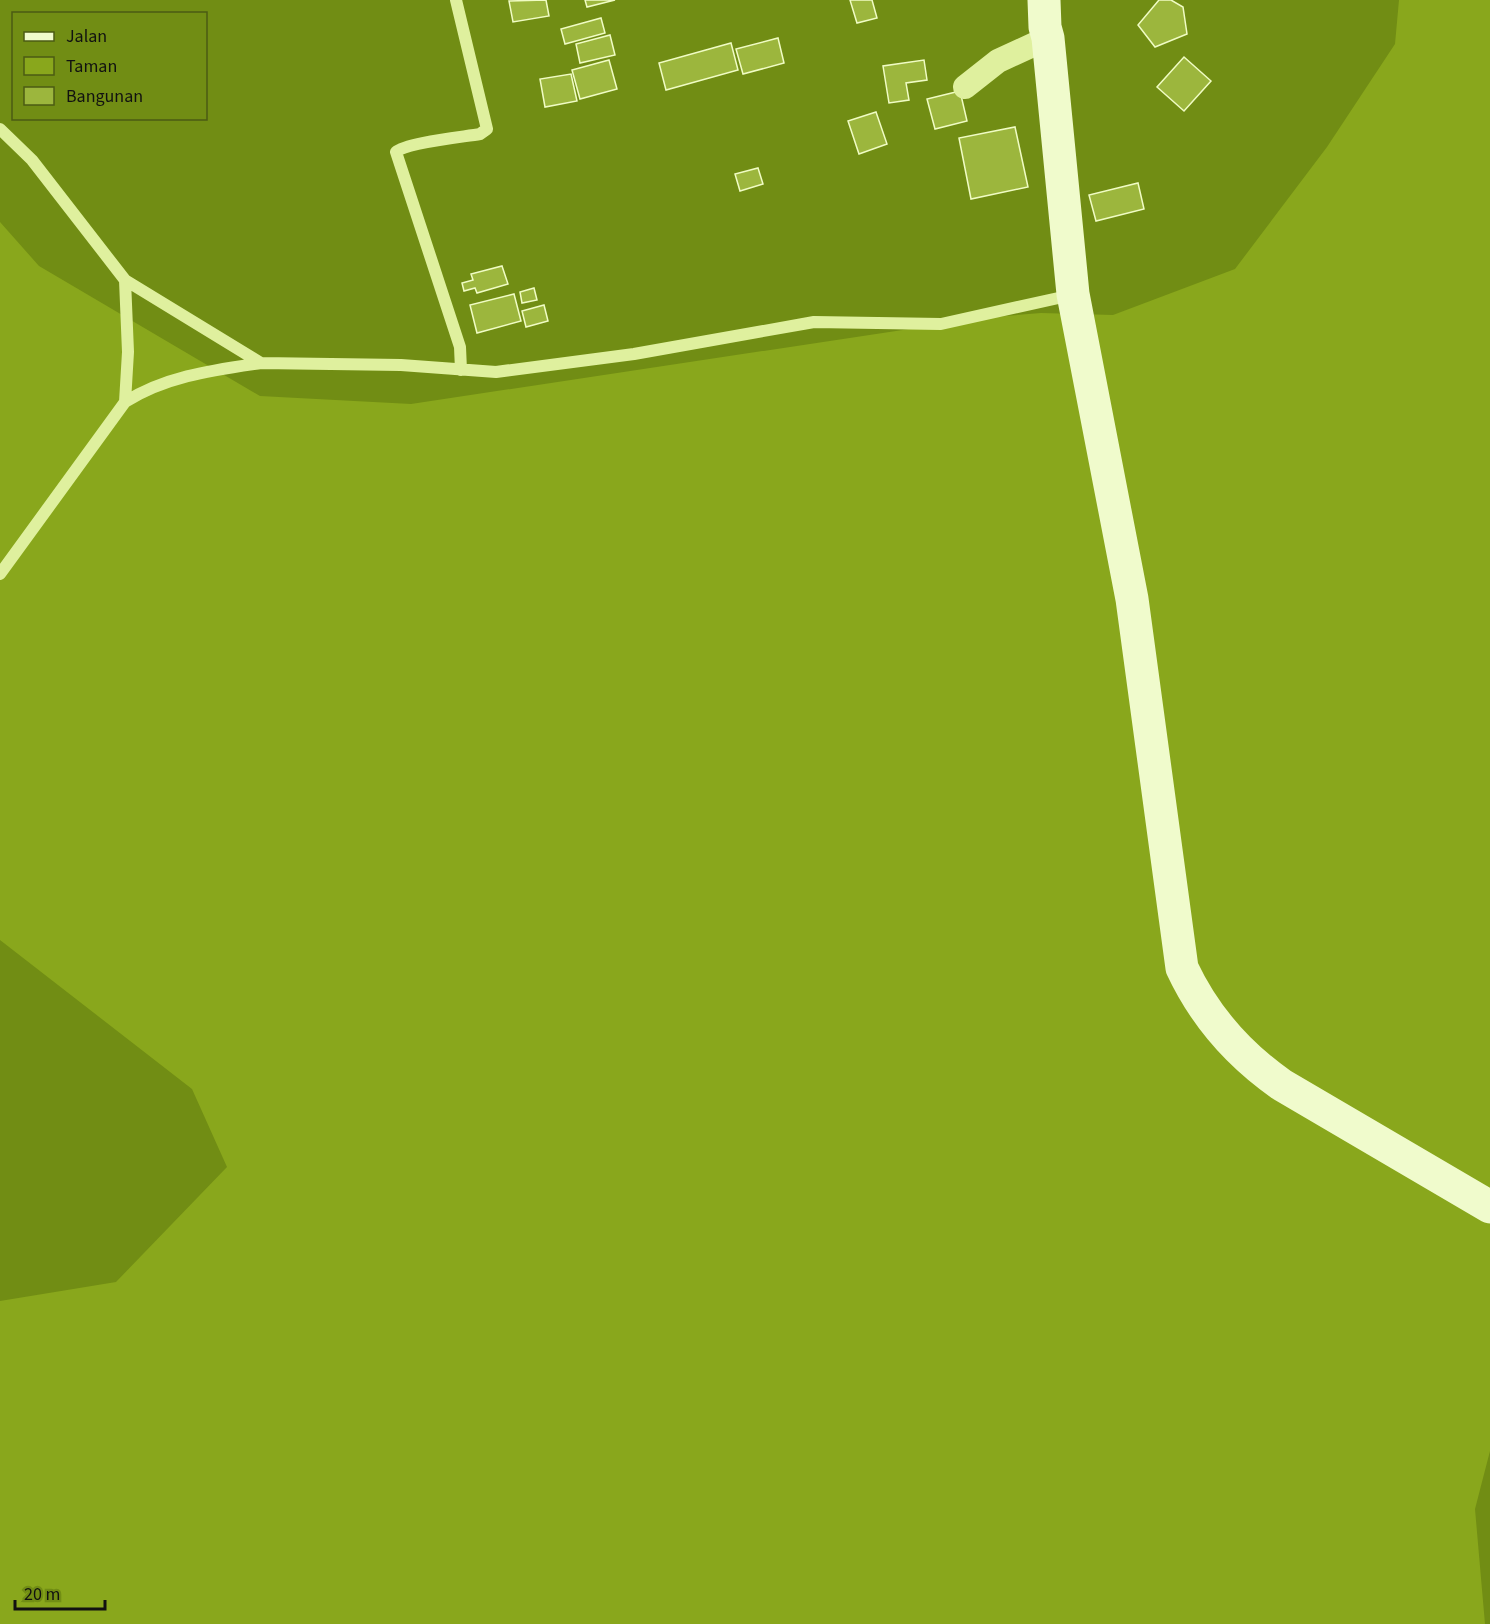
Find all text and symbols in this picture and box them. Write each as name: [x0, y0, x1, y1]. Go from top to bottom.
legend: [12, 12, 207, 120]
text: Jalan: [66, 24, 107, 49]
text: Taman: [66, 54, 117, 79]
text: Bangunan: [66, 84, 143, 109]
scale bar: [15, 1573, 105, 1611]
text: 20 m: [24, 1582, 60, 1607]

